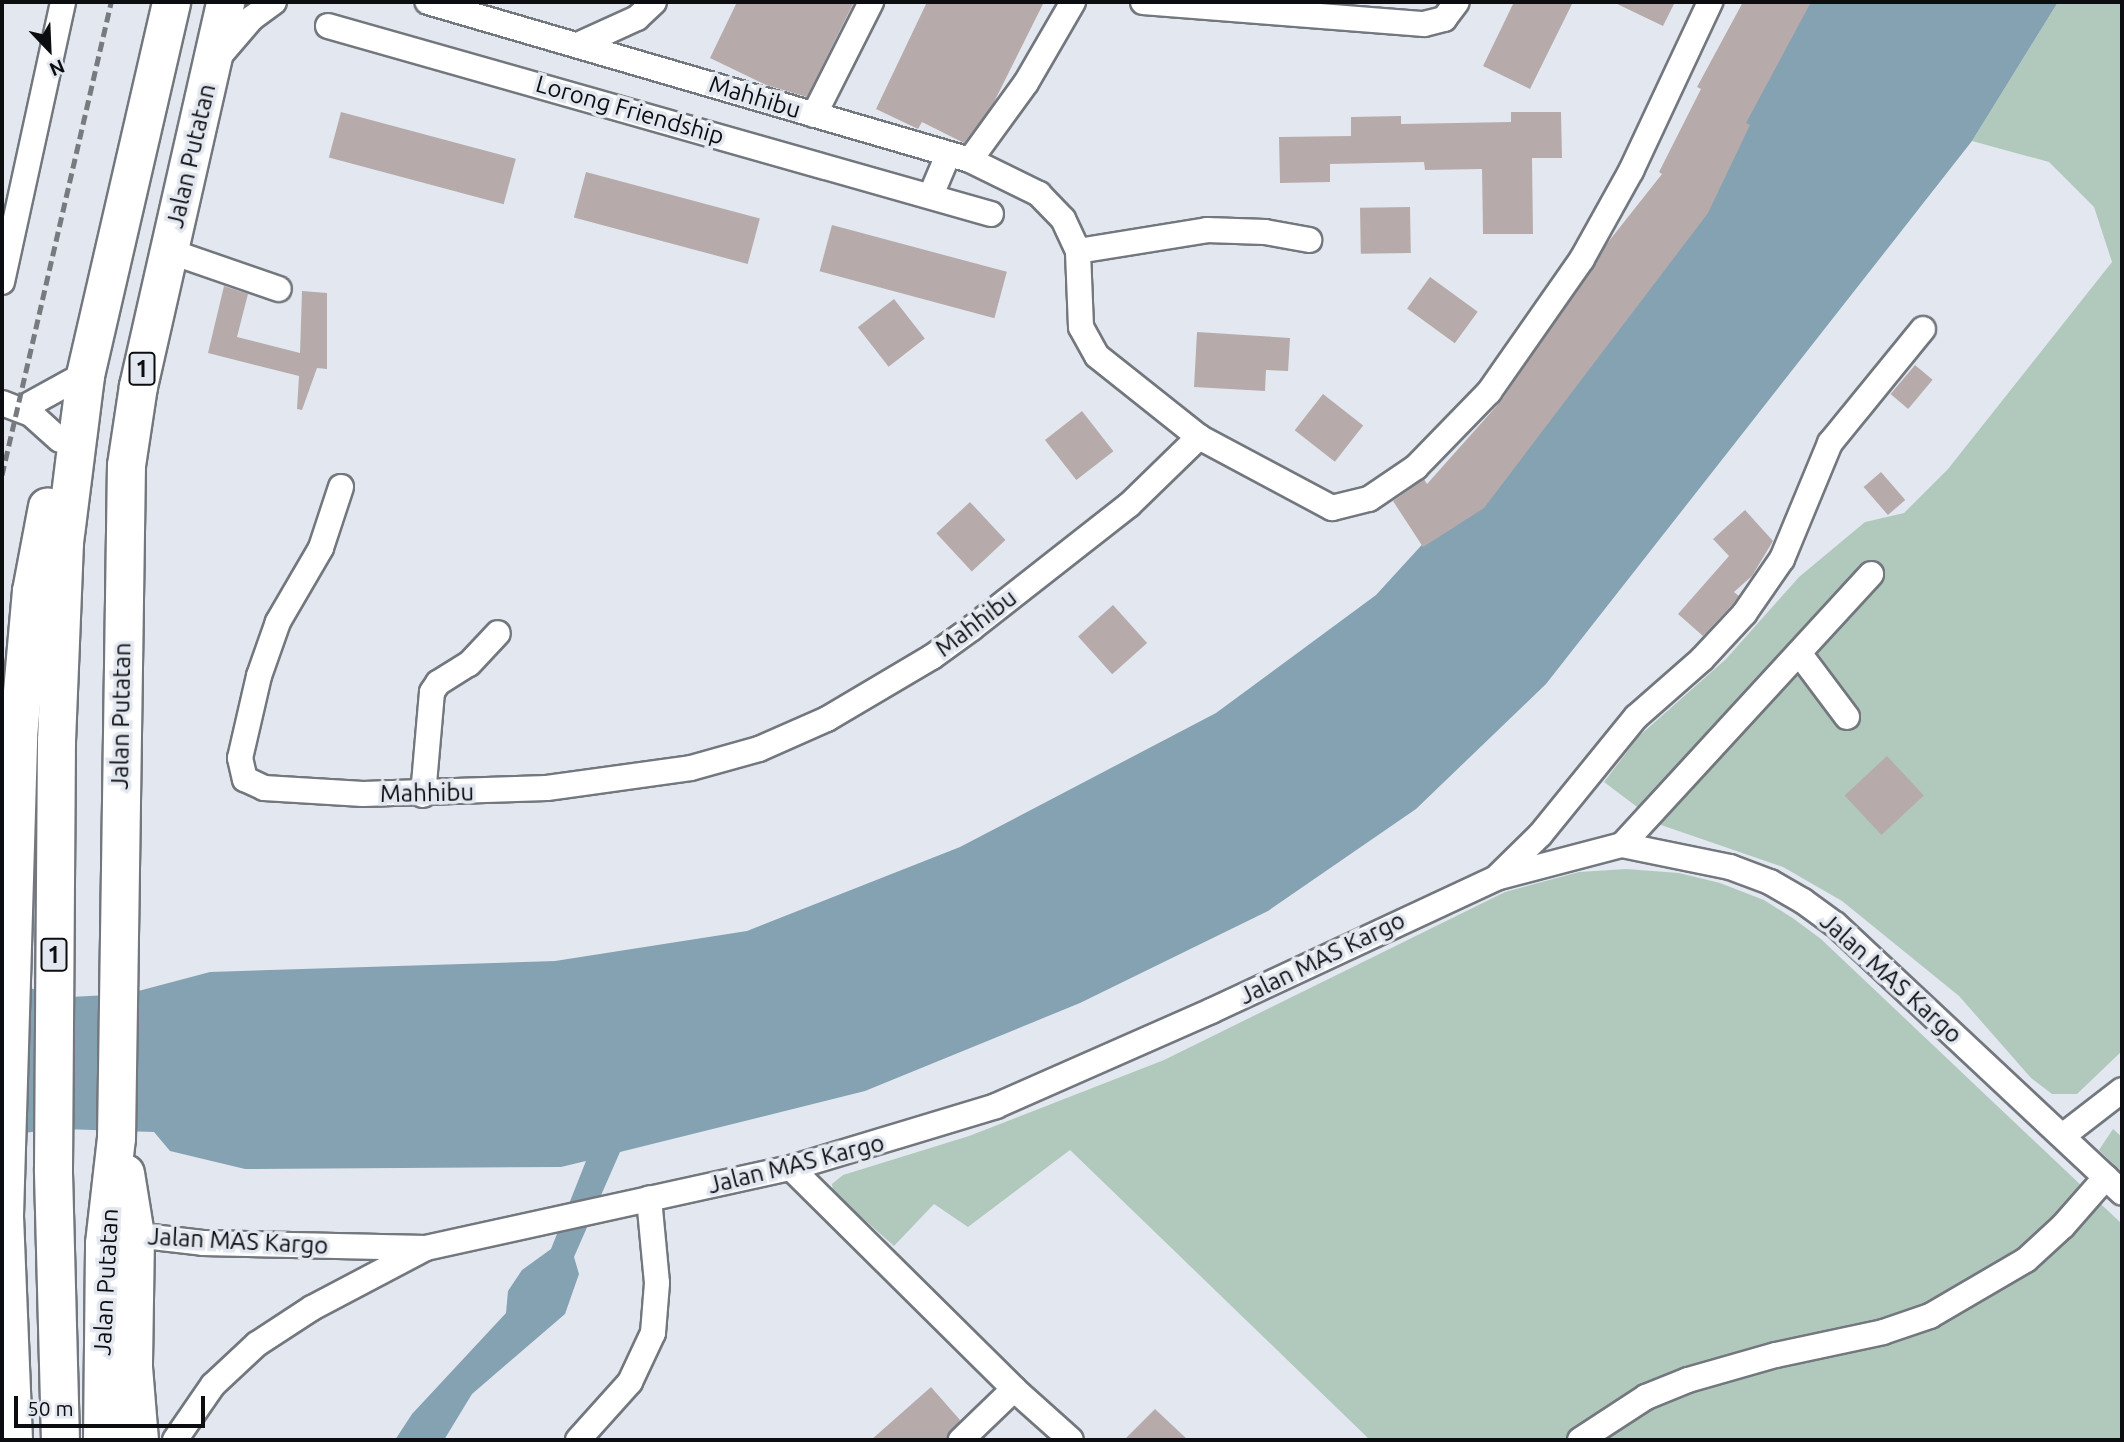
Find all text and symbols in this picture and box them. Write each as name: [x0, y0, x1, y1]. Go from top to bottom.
north arrow: [14, 14, 84, 84]
text: N: [46, 55, 68, 81]
street label: Lorong Friendship: [533, 69, 727, 151]
street label: Mahhibu: [706, 69, 804, 125]
street label: Jalan Putatan: [160, 81, 222, 231]
road number: 1: [128, 350, 156, 388]
street label: Mahhibu: [930, 583, 1022, 663]
street label: Jalan Putatan: [105, 642, 137, 790]
street label: Mahhibu: [380, 778, 474, 808]
street label: Jalan MAS Kargo: [1234, 905, 1410, 1011]
street label: Jalan MAS Kargo: [1814, 907, 1968, 1049]
road number: 1: [40, 936, 68, 974]
street label: Jalan MAS Kargo: [705, 1128, 887, 1200]
street label: Jalan Putatan: [88, 1208, 124, 1356]
street label: Jalan MAS Kargo: [147, 1222, 329, 1260]
scale bar: [18, 1382, 208, 1426]
text: 50 m: [27, 1396, 74, 1420]

